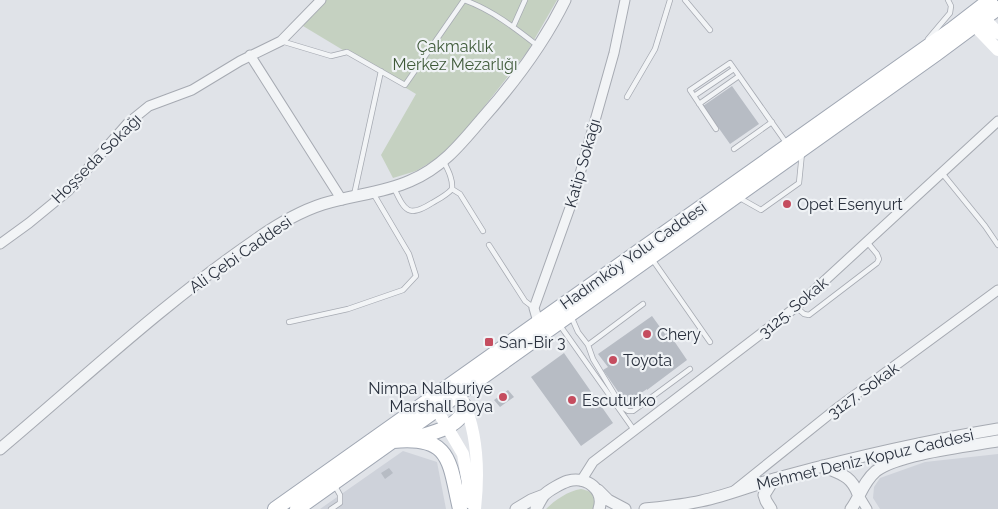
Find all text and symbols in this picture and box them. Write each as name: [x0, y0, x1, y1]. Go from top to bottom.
park label: Çakmaklık Merkez Mezarlığı: [393, 37, 517, 74]
street label: Hoşseda Sokağı: [48, 110, 145, 207]
street label: Katip Sokağı: [561, 117, 604, 210]
place label: Opet Esenyurt: [797, 195, 903, 214]
street label: Hadımköy Yolu Caddesi: [556, 198, 710, 313]
marker: Opet Esenyurt: [781, 198, 793, 210]
street label: Ali Çebi Caddesi: [185, 212, 295, 297]
street label: 3125. Sokak: [755, 273, 832, 342]
place label: Chery: [657, 325, 701, 344]
marker: Chery: [641, 328, 653, 340]
place label: San-Bir 3: [499, 333, 566, 352]
marker: San-Bir 3: [483, 336, 495, 348]
place label: Toyota: [623, 351, 672, 370]
marker: Toyota: [607, 354, 619, 366]
street label: 3127. Sokak: [824, 358, 903, 423]
place label: Nimpa Nalburiye Marshall Boya: [368, 379, 493, 416]
marker: Nimpa Nalburiye Marshall Boya: [497, 391, 509, 403]
place label: Escuturko: [582, 391, 656, 410]
marker: Escuturko: [566, 394, 578, 406]
street label: Mehmet Deniz Kopuz Caddesi: [755, 425, 976, 494]

